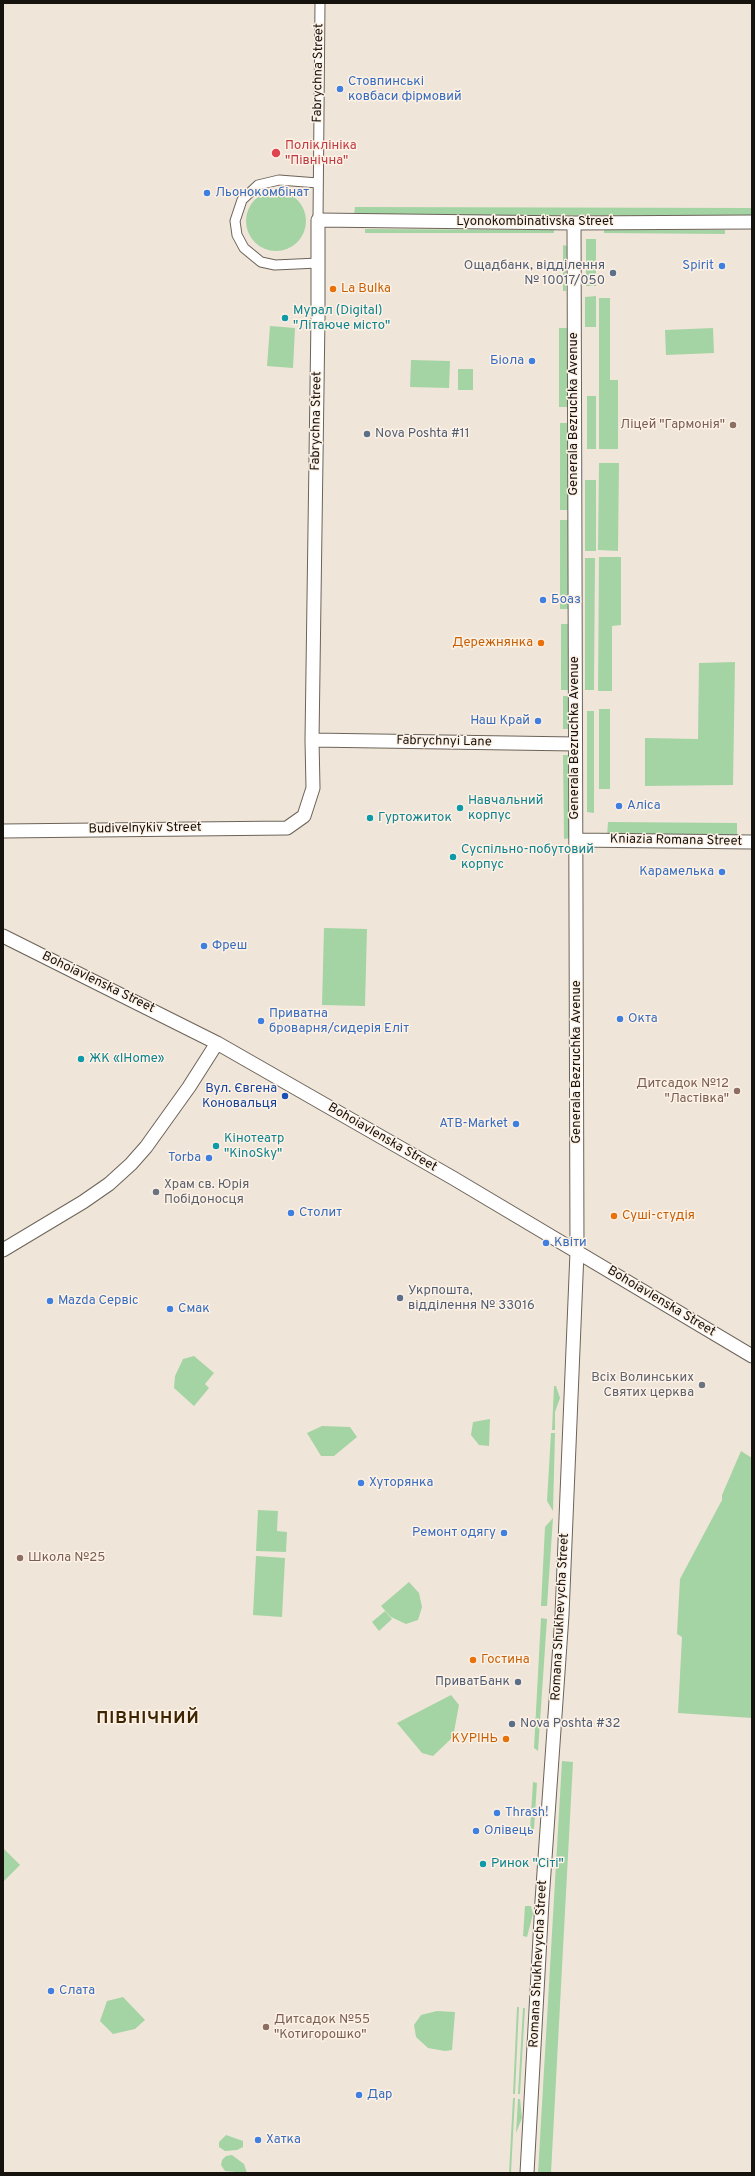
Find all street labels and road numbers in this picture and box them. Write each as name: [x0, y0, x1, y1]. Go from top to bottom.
street label: Fabrychna Street: [310, 23, 328, 123]
street label: Lyonokombinativska Street: [456, 214, 614, 230]
street label: Generala Bezruchka Avenue: [566, 332, 582, 496]
street label: Fabrychna Street: [308, 371, 326, 471]
street label: Generala Bezruchka Avenue: [567, 656, 583, 820]
street label: Fabrychnyi Lane: [396, 733, 492, 751]
street label: Budivelnykiv Street: [88, 820, 202, 838]
street label: Kniazia Romana Street: [610, 832, 742, 850]
street label: Bohoiavlenska Street: [39, 949, 157, 1017]
street label: Generala Bezruchka Avenue: [569, 980, 585, 1144]
street label: Bohoiavlenska Street: [325, 1100, 439, 1176]
street label: Bohoiavlenska Street: [604, 1263, 718, 1341]
street label: Romana Shukhevycha Street: [549, 1533, 573, 1701]
street label: Romana Shukhevycha Street: [527, 1880, 551, 2048]

